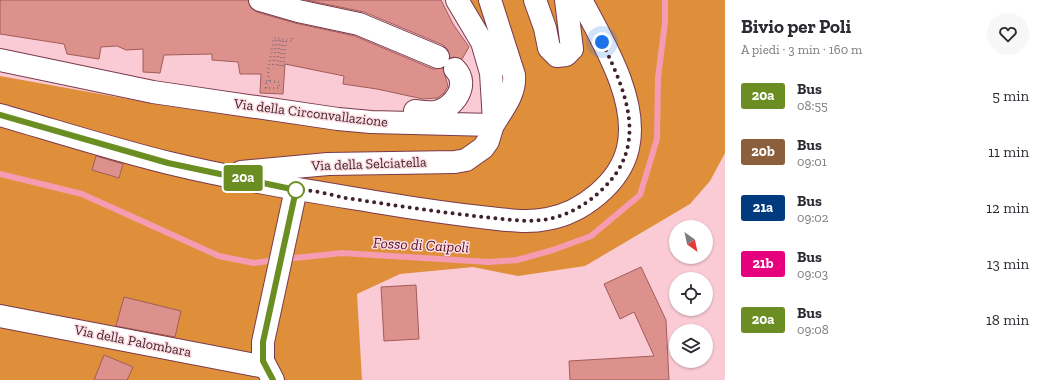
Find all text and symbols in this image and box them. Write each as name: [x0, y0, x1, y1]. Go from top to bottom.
button: heart: [987, 13, 1029, 55]
text: Bivio per Poli: [741, 15, 851, 38]
your location: [592, 32, 612, 52]
text: A piedi · 3 min · 160 m: [741, 42, 862, 57]
text: Bus: [797, 80, 822, 98]
text: 20a: [752, 87, 774, 104]
text: 5 min: [992, 87, 1029, 105]
street label: Via della Circonvallazione: [232, 95, 389, 131]
text: 08:55: [797, 98, 828, 113]
text: Bus: [797, 136, 822, 154]
text: 20b: [751, 143, 775, 160]
text: 11 min: [988, 143, 1029, 161]
street label: Via della Selciatella: [310, 153, 427, 175]
text: 09:01: [797, 154, 827, 169]
line badge: 20a: [220, 165, 266, 191]
text: 20a: [232, 169, 254, 186]
unlabelled marker: [287, 181, 305, 199]
text: Bus: [797, 192, 822, 210]
text: 21a: [753, 199, 773, 216]
text: 12 min: [986, 199, 1029, 217]
text: 09:02: [797, 210, 829, 225]
north arrow: [669, 220, 713, 264]
map controls: [669, 220, 713, 368]
water label: Fosso di Caipoli: [373, 233, 470, 257]
text: Bus: [797, 248, 822, 266]
text: 21b: [753, 255, 773, 272]
text: 13 min: [987, 255, 1029, 273]
text: 09:03: [797, 266, 828, 281]
button: locate: [669, 272, 713, 316]
text: Bus: [797, 304, 822, 322]
text: 20a: [752, 311, 774, 328]
text: 18 min: [986, 311, 1029, 329]
street label: Via della Palombara: [72, 321, 193, 361]
text: 09:08: [797, 322, 829, 337]
button: layers: [669, 324, 713, 368]

